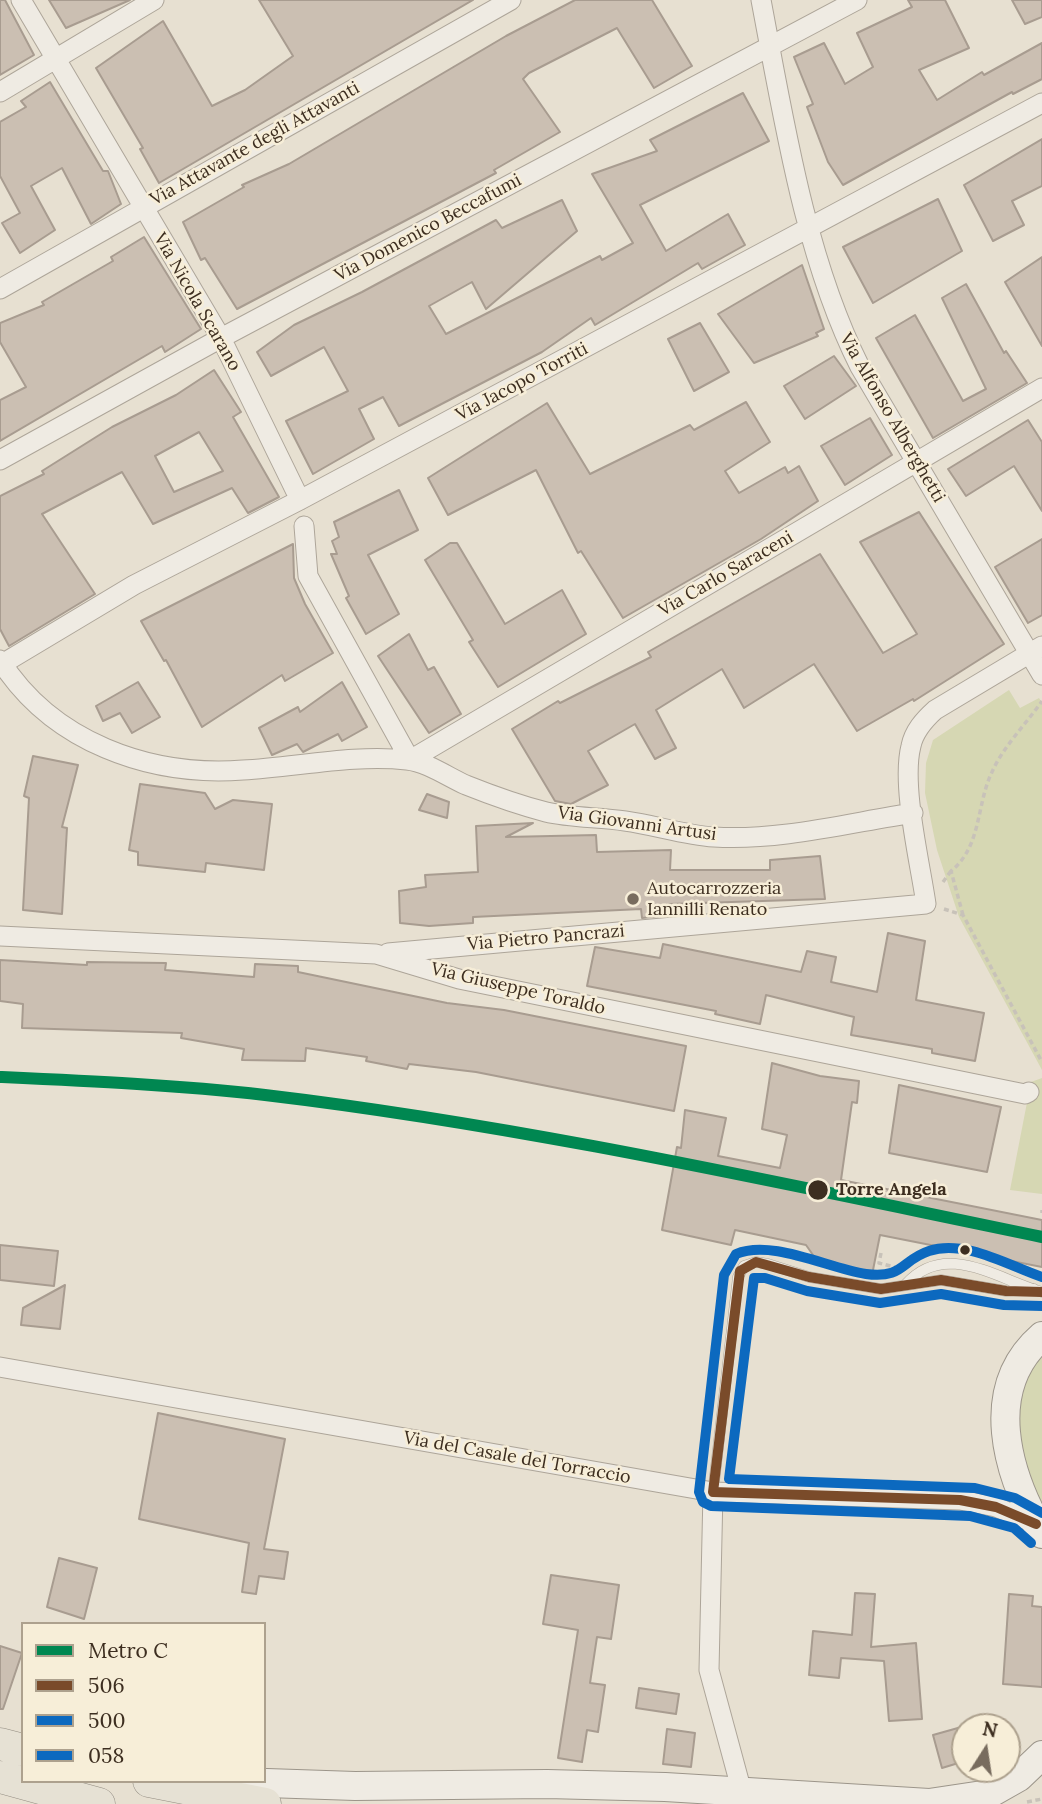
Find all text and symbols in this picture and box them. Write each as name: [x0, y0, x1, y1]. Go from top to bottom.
street label: Via Attavante degli Attavanti: [146, 77, 364, 211]
street label: Via Domenico Beccafumi: [331, 170, 525, 286]
street label: Via Nicola Scarano: [149, 229, 245, 375]
street label: Via Alfonso Alberghetti: [835, 330, 949, 506]
street label: Via Jacopo Torriti: [452, 338, 592, 426]
street label: Via Carlo Saraceni: [655, 527, 797, 621]
street label: Via Giovanni Artusi: [556, 802, 718, 846]
place label: Autocarrozzeria Iannilli Renato: [647, 878, 781, 920]
marker: Autocarrozzeria Iannilli Renato: [625, 891, 641, 907]
street label: Via Pietro Pancrazi: [466, 920, 626, 956]
street label: Via Giuseppe Toraldo: [429, 958, 607, 1020]
marker: Torre Angela: [806, 1178, 830, 1202]
place label: Torre Angela: [836, 1179, 947, 1201]
unlabelled marker: [958, 1243, 972, 1257]
street label: Via del Casale del Torraccio: [402, 1427, 632, 1489]
legend: [21, 1622, 266, 1783]
text: Metro C: [88, 1637, 168, 1664]
text: 506: [88, 1672, 125, 1699]
text: 500: [88, 1707, 126, 1734]
north arrow: [951, 1713, 1021, 1783]
text: N: [980, 1716, 1000, 1743]
text: 058: [88, 1742, 124, 1769]

